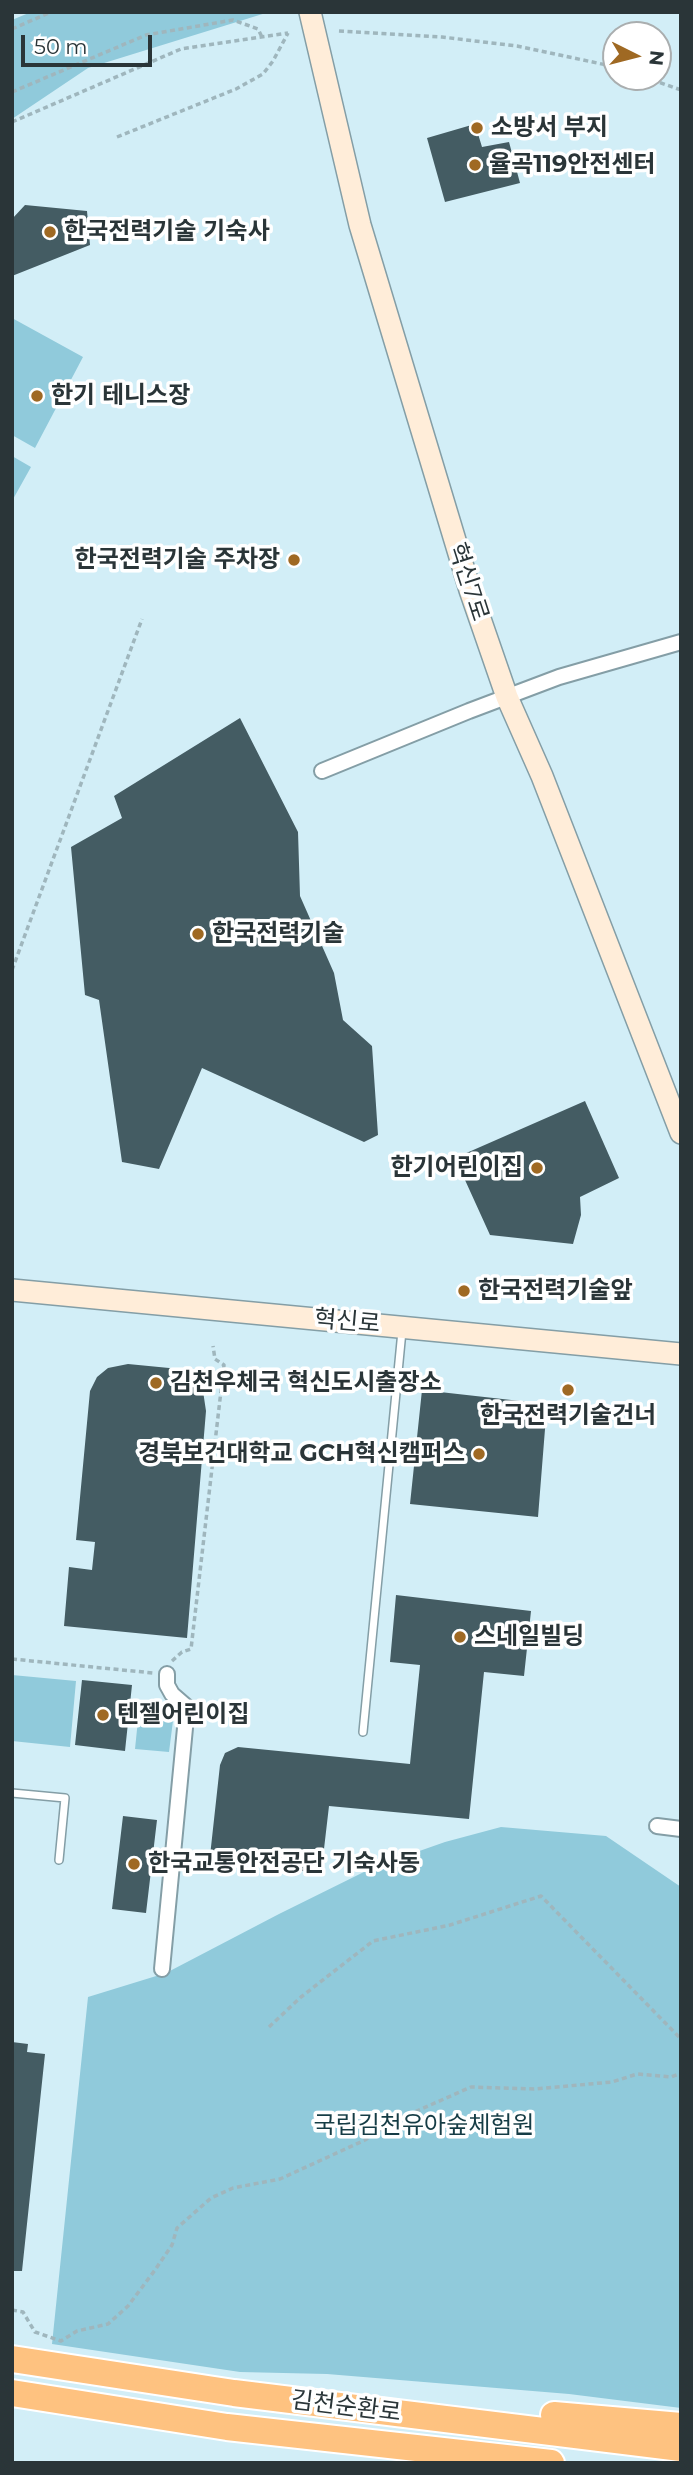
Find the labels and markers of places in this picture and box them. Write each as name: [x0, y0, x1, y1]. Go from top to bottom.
place label: 소방서 부지: [491, 114, 608, 142]
marker: 소방서 부지: [469, 120, 485, 136]
place label: 율곡119안전센터: [489, 151, 656, 179]
marker: 율곡119안전센터: [467, 157, 483, 173]
place label: 한국전력기술 기숙사: [64, 218, 270, 246]
marker: 한국전력기술 기숙사: [42, 224, 58, 240]
place label: 한기 테니스장: [51, 382, 190, 410]
marker: 한기 테니스장: [29, 388, 45, 404]
place label: 한국전력기술 주차장: [74, 546, 280, 574]
marker: 한국전력기술 주차장: [286, 552, 302, 568]
place label: 한국전력기술: [212, 920, 344, 948]
marker: 한국전력기술: [190, 926, 206, 942]
place label: 한기어린이집: [391, 1154, 523, 1182]
marker: 한기어린이집: [529, 1160, 545, 1176]
place label: 한국전력기술앞: [478, 1277, 633, 1305]
marker: 한국전력기술앞: [456, 1283, 472, 1299]
place label: 김천우체국 혁신도시출장소: [170, 1369, 442, 1397]
marker: 김천우체국 혁신도시출장소: [148, 1375, 164, 1391]
marker: 한국전력기술건너: [560, 1382, 576, 1398]
place label: 한국전력기술건너: [480, 1402, 656, 1430]
place label: 경북보건대학교 GCH혁신캠퍼스: [138, 1440, 465, 1468]
marker: 경북보건대학교 GCH혁신캠퍼스: [471, 1446, 487, 1462]
place label: 스네일빌딩: [474, 1623, 584, 1651]
marker: 스네일빌딩: [452, 1629, 468, 1645]
place label: 텐젤어린이집: [117, 1701, 249, 1729]
marker: 텐젤어린이집: [95, 1707, 111, 1723]
place label: 한국교통안전공단 기숙사동: [148, 1850, 420, 1878]
marker: 한국교통안전공단 기숙사동: [126, 1856, 142, 1872]

